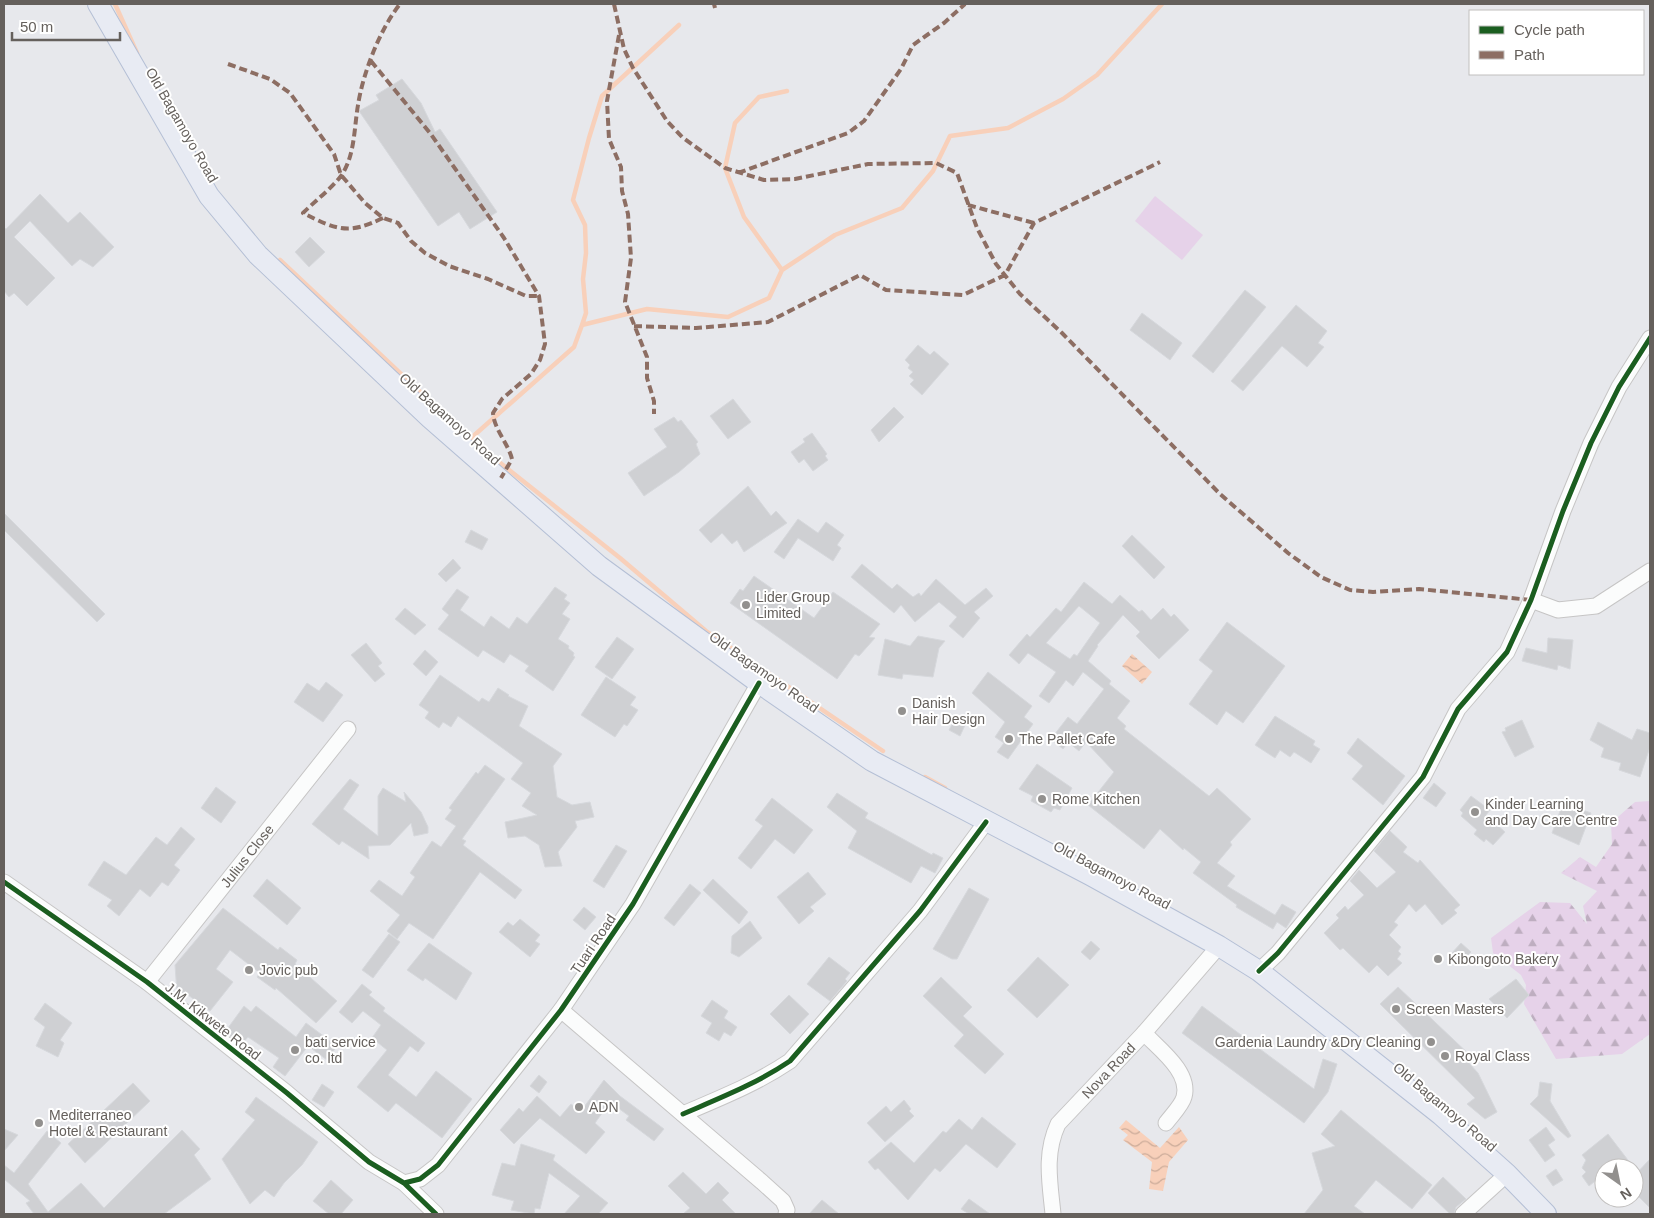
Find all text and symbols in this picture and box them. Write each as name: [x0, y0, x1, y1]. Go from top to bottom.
scale bar: [12, 10, 120, 42]
legend: [1469, 10, 1644, 75]
text: 50 m: [20, 18, 53, 35]
text: Cycle path: [1514, 21, 1585, 38]
text: Path: [1514, 46, 1545, 63]
street label: Old Bagamoyo Road: [143, 65, 221, 185]
street label: Old Bagamoyo Road: [396, 370, 504, 468]
place label: Lider Group Limited: [756, 589, 830, 621]
marker: Lider Group Limited: [740, 599, 752, 611]
street label: Old Bagamoyo Road: [706, 628, 822, 716]
place label: Danish Hair Design: [912, 695, 985, 727]
marker: Danish Hair Design: [896, 705, 908, 717]
place label: The Pallet Cafe: [1019, 731, 1116, 747]
marker: The Pallet Cafe: [1003, 733, 1015, 745]
place label: Rome Kitchen: [1052, 791, 1140, 807]
marker: Rome Kitchen: [1036, 793, 1048, 805]
place label: Kinder Learning and Day Care Centre: [1485, 796, 1618, 828]
marker: Kinder Learning and Day Care Centre: [1469, 806, 1481, 818]
street label: Julius Close: [217, 821, 277, 891]
street label: Old Bagamoyo Road: [1051, 837, 1173, 913]
street label: Tuari Road: [567, 911, 619, 977]
place label: Kibongoto Bakery: [1448, 951, 1559, 967]
marker: Kibongoto Bakery: [1432, 953, 1444, 965]
place label: Jovic pub: [259, 962, 318, 978]
marker: Jovic pub: [243, 964, 255, 976]
street label: J.M. Kikwete Road: [162, 979, 264, 1063]
place label: Screen Masters: [1406, 1001, 1504, 1017]
marker: Screen Masters: [1390, 1003, 1402, 1015]
place label: bati service co. ltd: [305, 1034, 376, 1066]
place label: Gardenia Laundry &Dry Cleaning: [1215, 1034, 1421, 1050]
marker: Gardenia Laundry &Dry Cleaning: [1425, 1036, 1437, 1048]
street label: Nova Road: [1079, 1040, 1138, 1102]
marker: bati service co. ltd: [289, 1044, 301, 1056]
place label: Royal Class: [1455, 1048, 1530, 1064]
marker: Royal Class: [1439, 1050, 1451, 1062]
street label: Old Bagamoyo Road: [1390, 1059, 1500, 1155]
place label: ADN: [589, 1099, 619, 1115]
marker: ADN: [573, 1101, 585, 1113]
place label: Mediterraneo Hotel & Restaurant: [49, 1107, 167, 1139]
marker: Mediterraneo Hotel & Restaurant: [33, 1117, 45, 1129]
north arrow: [1594, 1158, 1644, 1208]
text: N: [1617, 1184, 1635, 1203]

